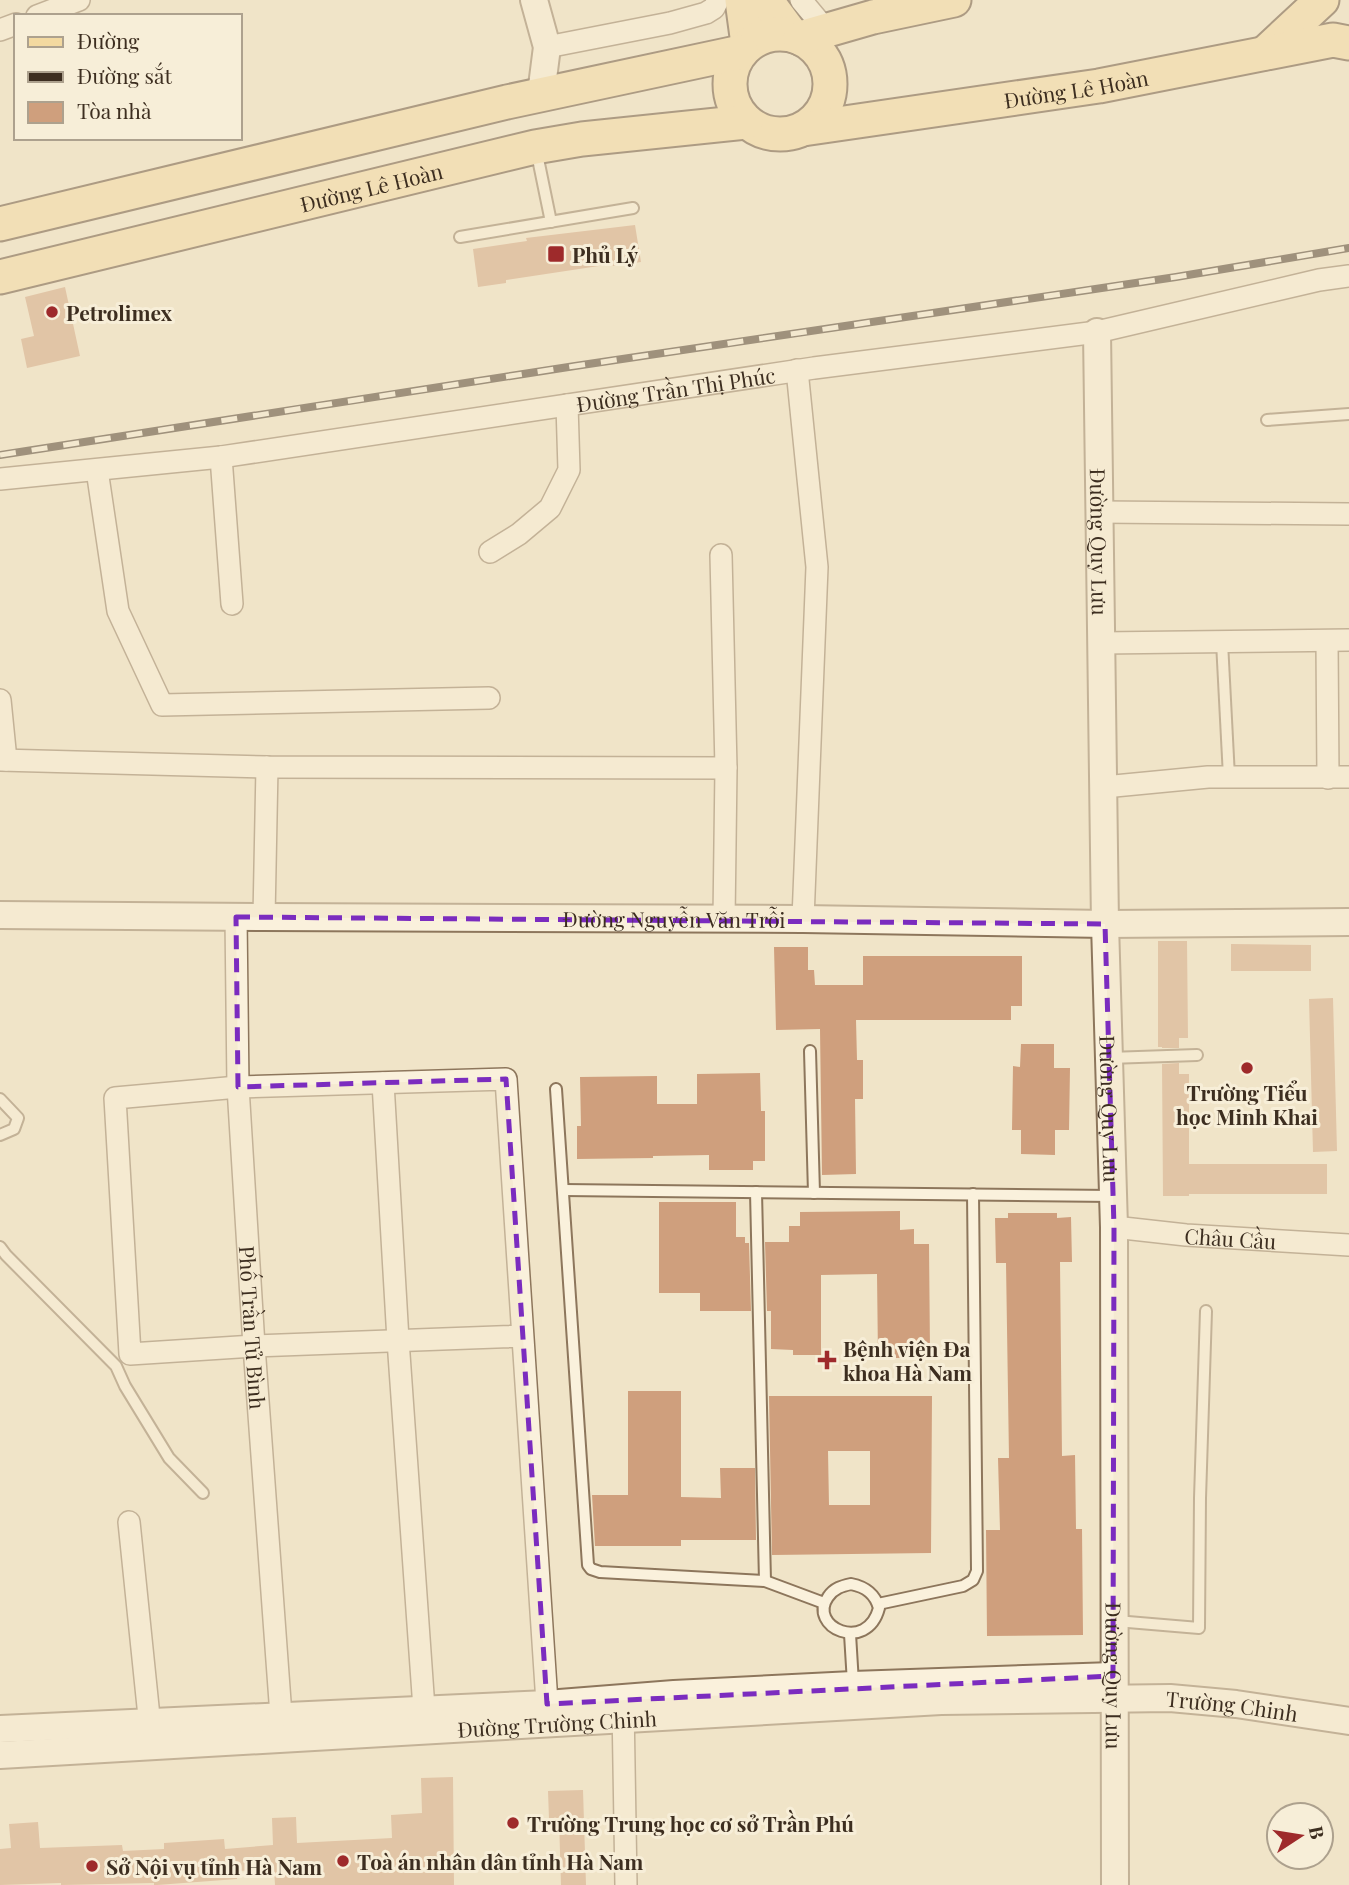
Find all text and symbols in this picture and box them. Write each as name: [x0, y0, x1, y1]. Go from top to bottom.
legend: [14, 14, 242, 140]
text: Đường: [77, 26, 139, 54]
text: Đường sắt: [77, 61, 172, 89]
street label: Đường Lê Hoàn: [1002, 63, 1151, 114]
text: Tòa nhà: [77, 96, 152, 124]
street label: Đường Lê Hoàn: [297, 156, 446, 218]
place label: Phủ Lý: [572, 240, 638, 268]
marker: Phủ Lý: [546, 244, 566, 264]
place label: Petrolimex: [66, 298, 173, 326]
marker: Petrolimex: [44, 304, 60, 320]
street label: Đường Trần Thị Phúc: [574, 360, 777, 417]
street label: Đường Quy Lưu: [1085, 468, 1115, 616]
street label: Đường Nguyễn Văn Trỗi: [562, 904, 786, 933]
street label: Đường Quy Lưu: [1094, 1035, 1127, 1183]
marker: Trường Tiểu học Minh Khai: [1239, 1060, 1255, 1076]
place label: Trường Tiểu học Minh Khai: [1176, 1078, 1318, 1130]
street label: Châu Cầu: [1184, 1221, 1277, 1255]
street label: Phố Trần Tử Bình: [234, 1245, 273, 1411]
place label: Bệnh viện Đa khoa Hà Nam: [843, 1334, 972, 1386]
marker: Bệnh viện Đa khoa Hà Nam: [817, 1350, 837, 1370]
street label: Đường Quy Lưu: [1101, 1602, 1129, 1750]
street label: Trường Chinh: [1165, 1684, 1301, 1727]
street label: Đường Trường Chinh: [457, 1703, 658, 1743]
north arrow: [1265, 1801, 1335, 1871]
place label: Trường Trung học cơ sở Trần Phú: [527, 1809, 854, 1837]
marker: Trường Trung học cơ sở Trần Phú: [505, 1815, 521, 1831]
text: B: [1304, 1823, 1332, 1841]
place label: Toà án nhân dân tỉnh Hà Nam: [357, 1847, 643, 1875]
place label: Sở Nội vụ tỉnh Hà Nam: [106, 1852, 322, 1880]
marker: Toà án nhân dân tỉnh Hà Nam: [335, 1853, 351, 1869]
marker: Sở Nội vụ tỉnh Hà Nam: [84, 1858, 100, 1874]

